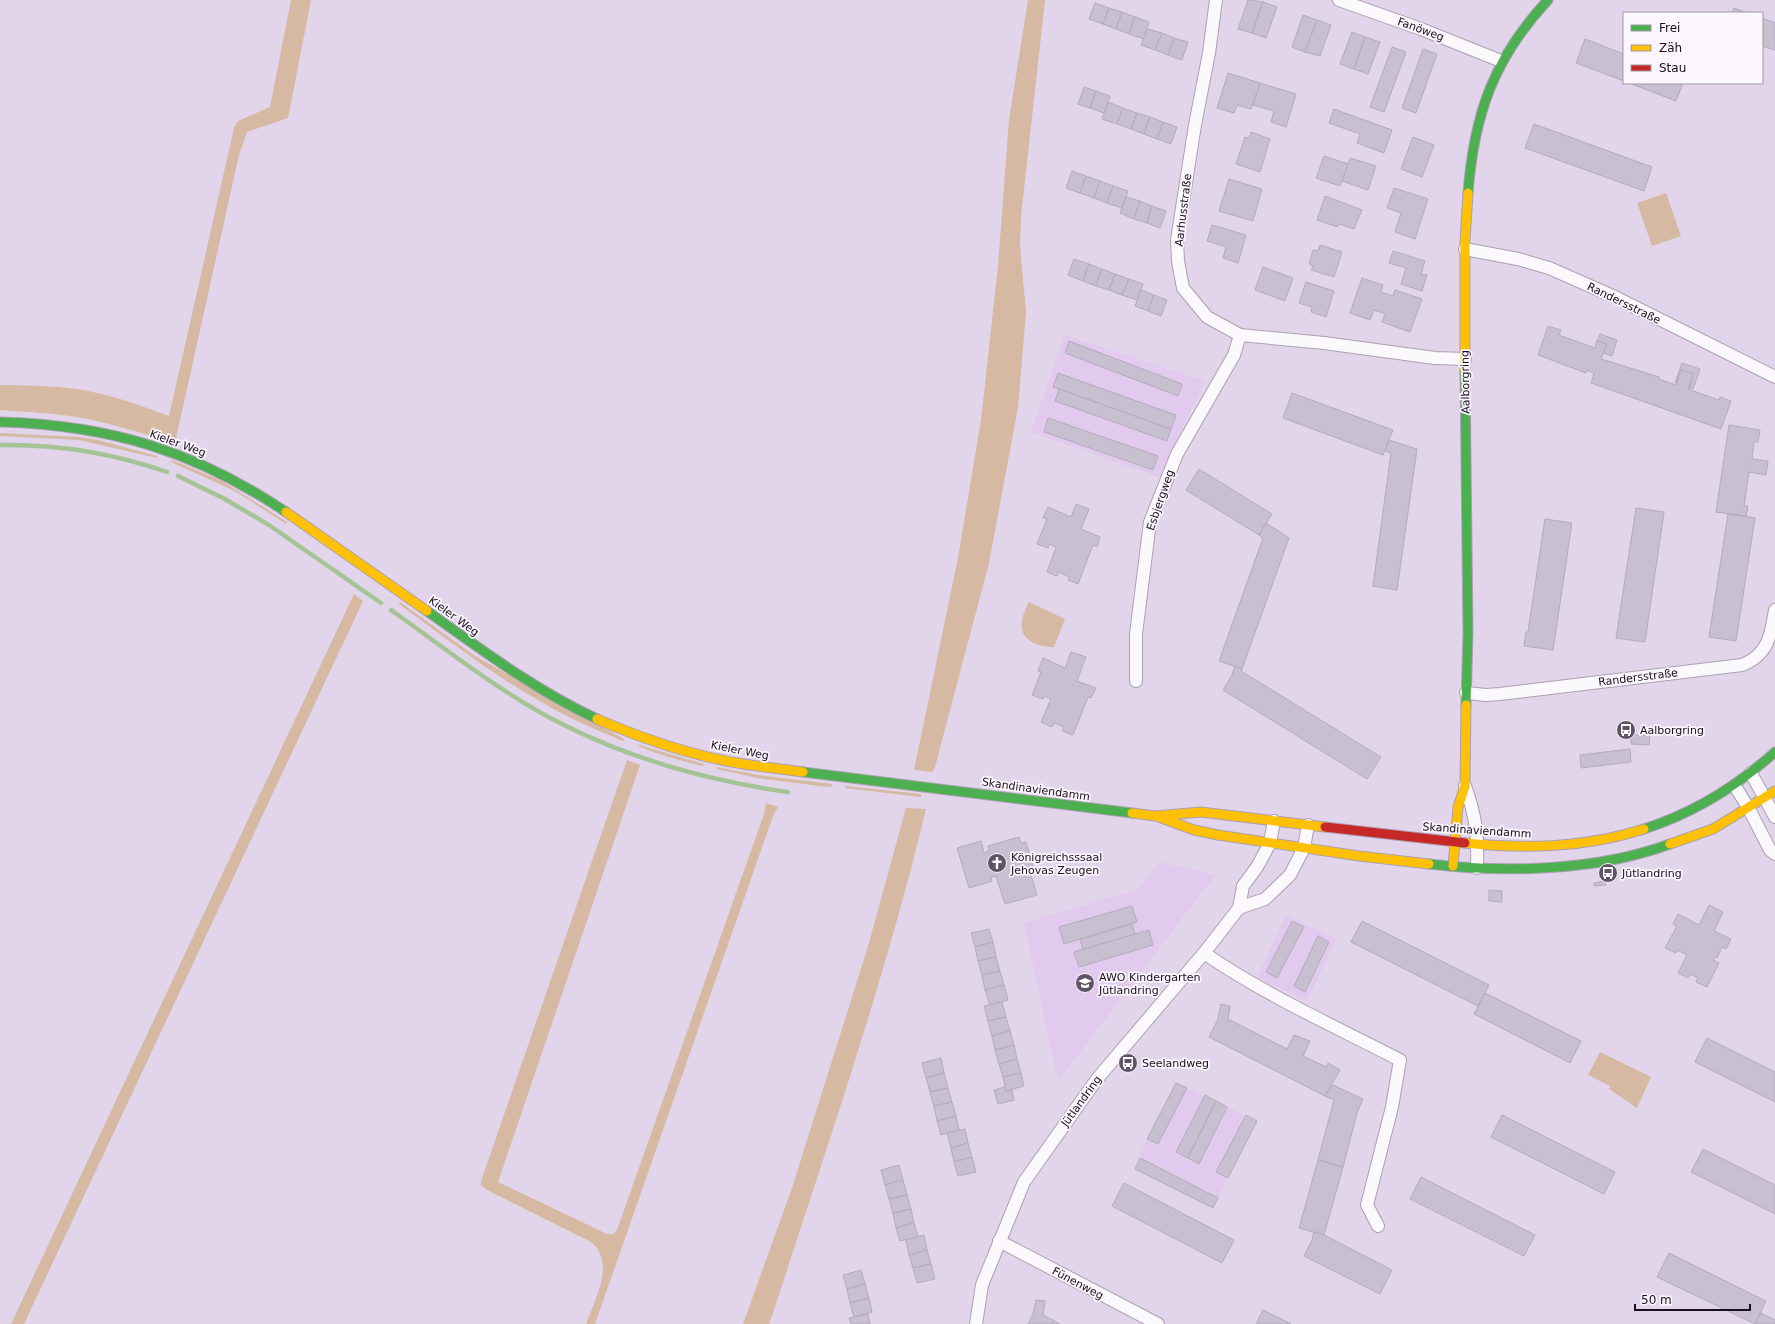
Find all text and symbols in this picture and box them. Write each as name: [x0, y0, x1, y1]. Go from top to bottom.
legend: [1623, 12, 1763, 84]
street label: Fanöweg: [1396, 15, 1446, 44]
text: Frei: [1659, 21, 1680, 35]
text: Zäh: [1659, 41, 1682, 55]
text: Stau: [1659, 61, 1686, 75]
street label: Aarhusstraße: [1173, 173, 1194, 247]
street label: Randersstraße: [1585, 280, 1663, 327]
street label: Aalborgring: [1458, 350, 1473, 414]
street label: Kieler Weg: [148, 427, 208, 460]
street label: Esbjergweg: [1144, 468, 1177, 532]
street label: Kieler Weg: [426, 594, 481, 639]
street label: Randersstraße: [1598, 666, 1679, 689]
bus stop icon: Aalborgring: [1615, 719, 1637, 741]
place label: Aalborgring: [1640, 724, 1704, 737]
street label: Kieler Weg: [710, 738, 770, 762]
street label: Skandinaviendamm: [981, 775, 1091, 804]
street label: Skandinaviendamm: [1422, 820, 1532, 841]
place label: Königreichsssaal Jehovas Zeugen: [1010, 851, 1102, 877]
church icon: Königreichsssaal Jehovas Zeugen: [986, 852, 1008, 874]
bus stop icon: Jütlandring: [1597, 862, 1619, 884]
place label: Jütlandring: [1621, 867, 1682, 880]
place label: AWO Kindergarten Jütlandring: [1098, 971, 1201, 997]
school or university icon: AWO Kindergarten Jütlandring: [1074, 972, 1096, 994]
bus stop icon: Seelandweg: [1117, 1052, 1139, 1074]
place label: Seelandweg: [1142, 1057, 1209, 1070]
street label: Jütlandring: [1058, 1073, 1104, 1130]
street label: Fünenweg: [1050, 1265, 1106, 1302]
scale bar: [1635, 1286, 1750, 1312]
text: 50 m: [1641, 1293, 1672, 1307]

